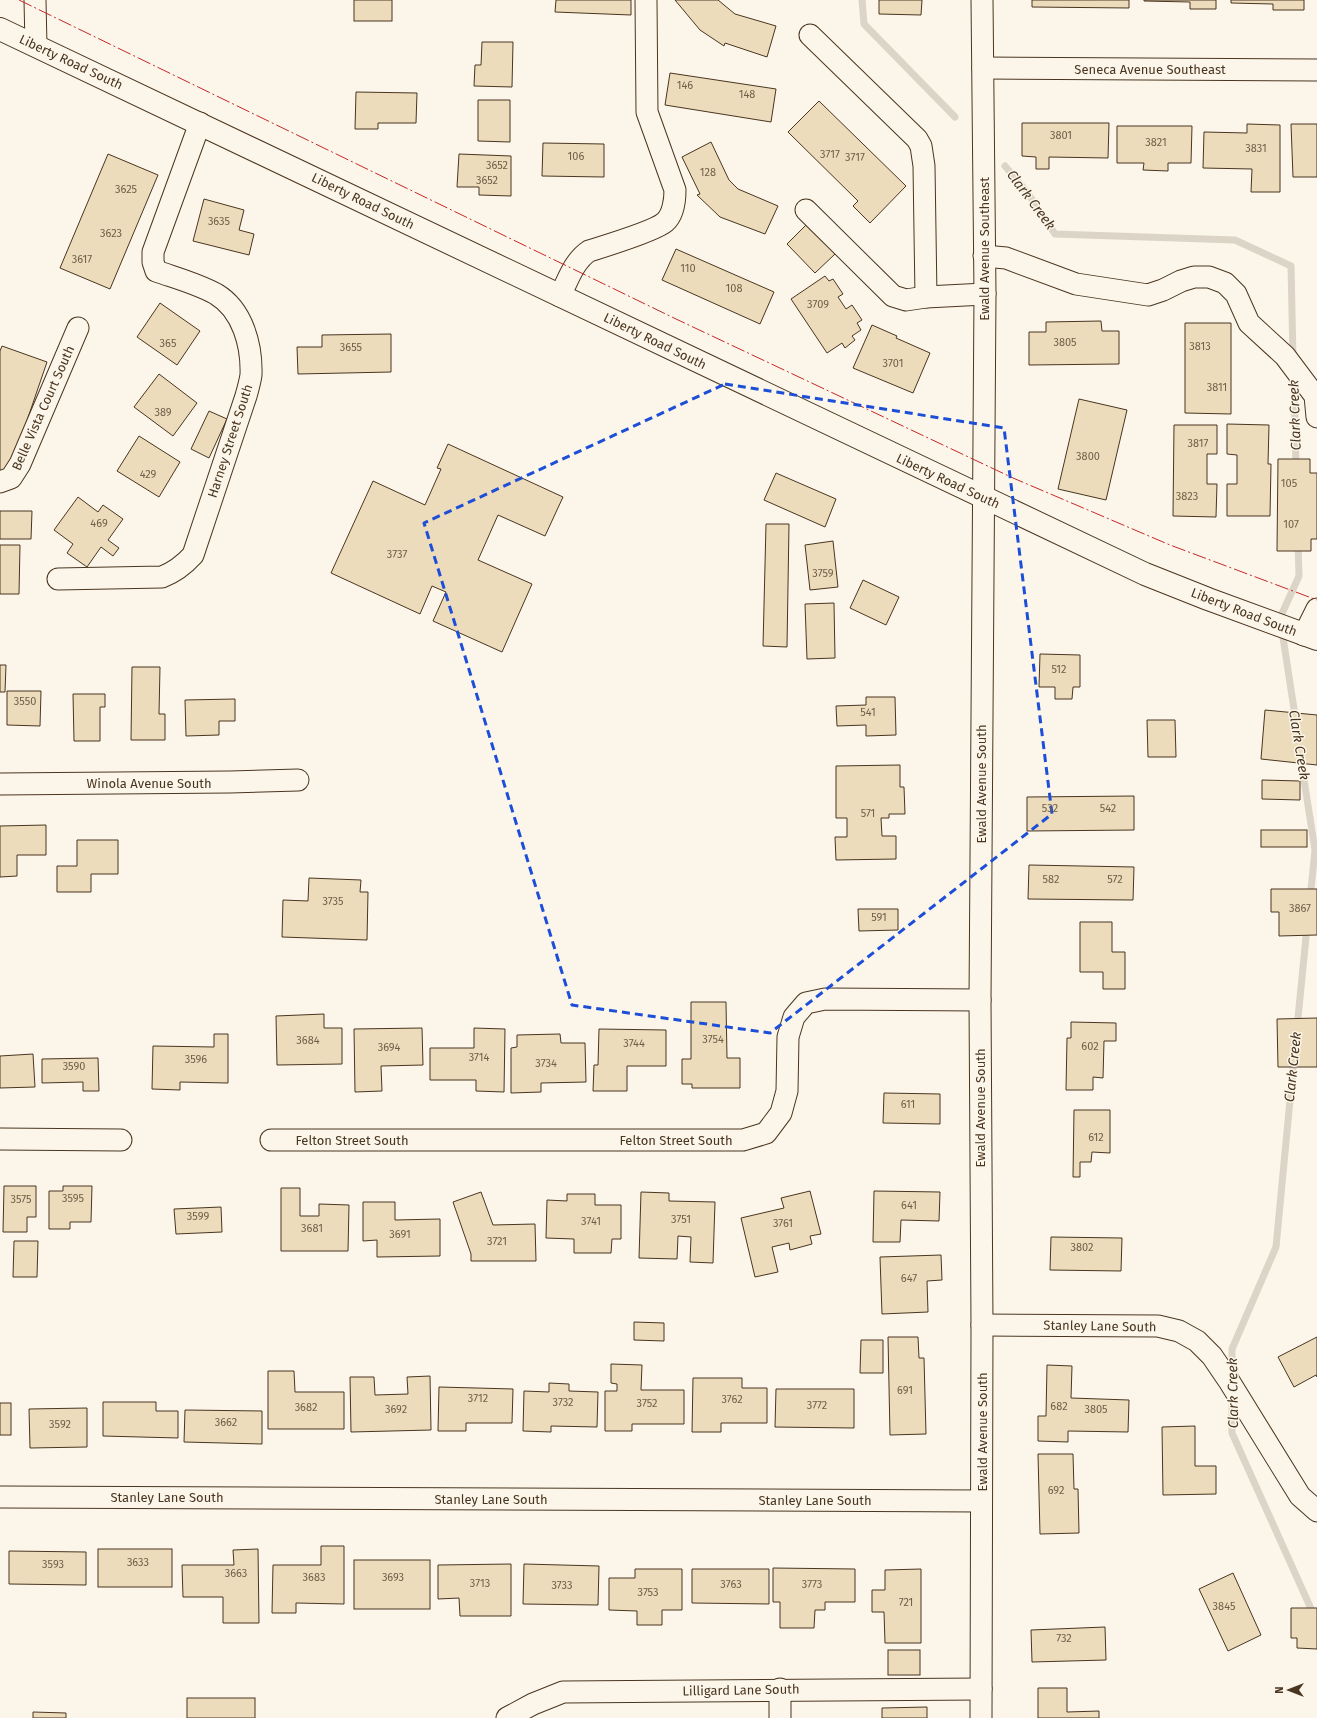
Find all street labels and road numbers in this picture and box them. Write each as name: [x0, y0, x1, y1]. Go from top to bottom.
street label: Liberty Road South: [17, 31, 125, 93]
street label: Seneca Avenue Southeast: [1074, 62, 1226, 77]
street label: Liberty Road South: [309, 170, 417, 232]
street label: Ewald Avenue Southeast: [977, 177, 992, 321]
street label: Liberty Road South: [601, 310, 709, 372]
street label: Belle Vista Court South: [9, 343, 77, 473]
street label: Harney Street South: [205, 382, 255, 500]
street label: Liberty Road South: [894, 450, 1002, 512]
street label: Liberty Road South: [1189, 585, 1299, 639]
street label: Ewald Avenue South: [974, 724, 989, 844]
street label: Winola Avenue South: [86, 776, 212, 791]
street label: Ewald Avenue South: [973, 1048, 988, 1168]
street label: Felton Street South: [295, 1133, 409, 1148]
street label: Felton Street South: [619, 1133, 733, 1148]
street label: Stanley Lane South: [1043, 1318, 1157, 1334]
street label: Ewald Avenue South: [975, 1372, 990, 1492]
street label: Stanley Lane South: [110, 1490, 224, 1505]
street label: Stanley Lane South: [434, 1492, 548, 1507]
street label: Stanley Lane South: [758, 1493, 872, 1508]
street label: Lilligard Lane South: [682, 1681, 800, 1699]

